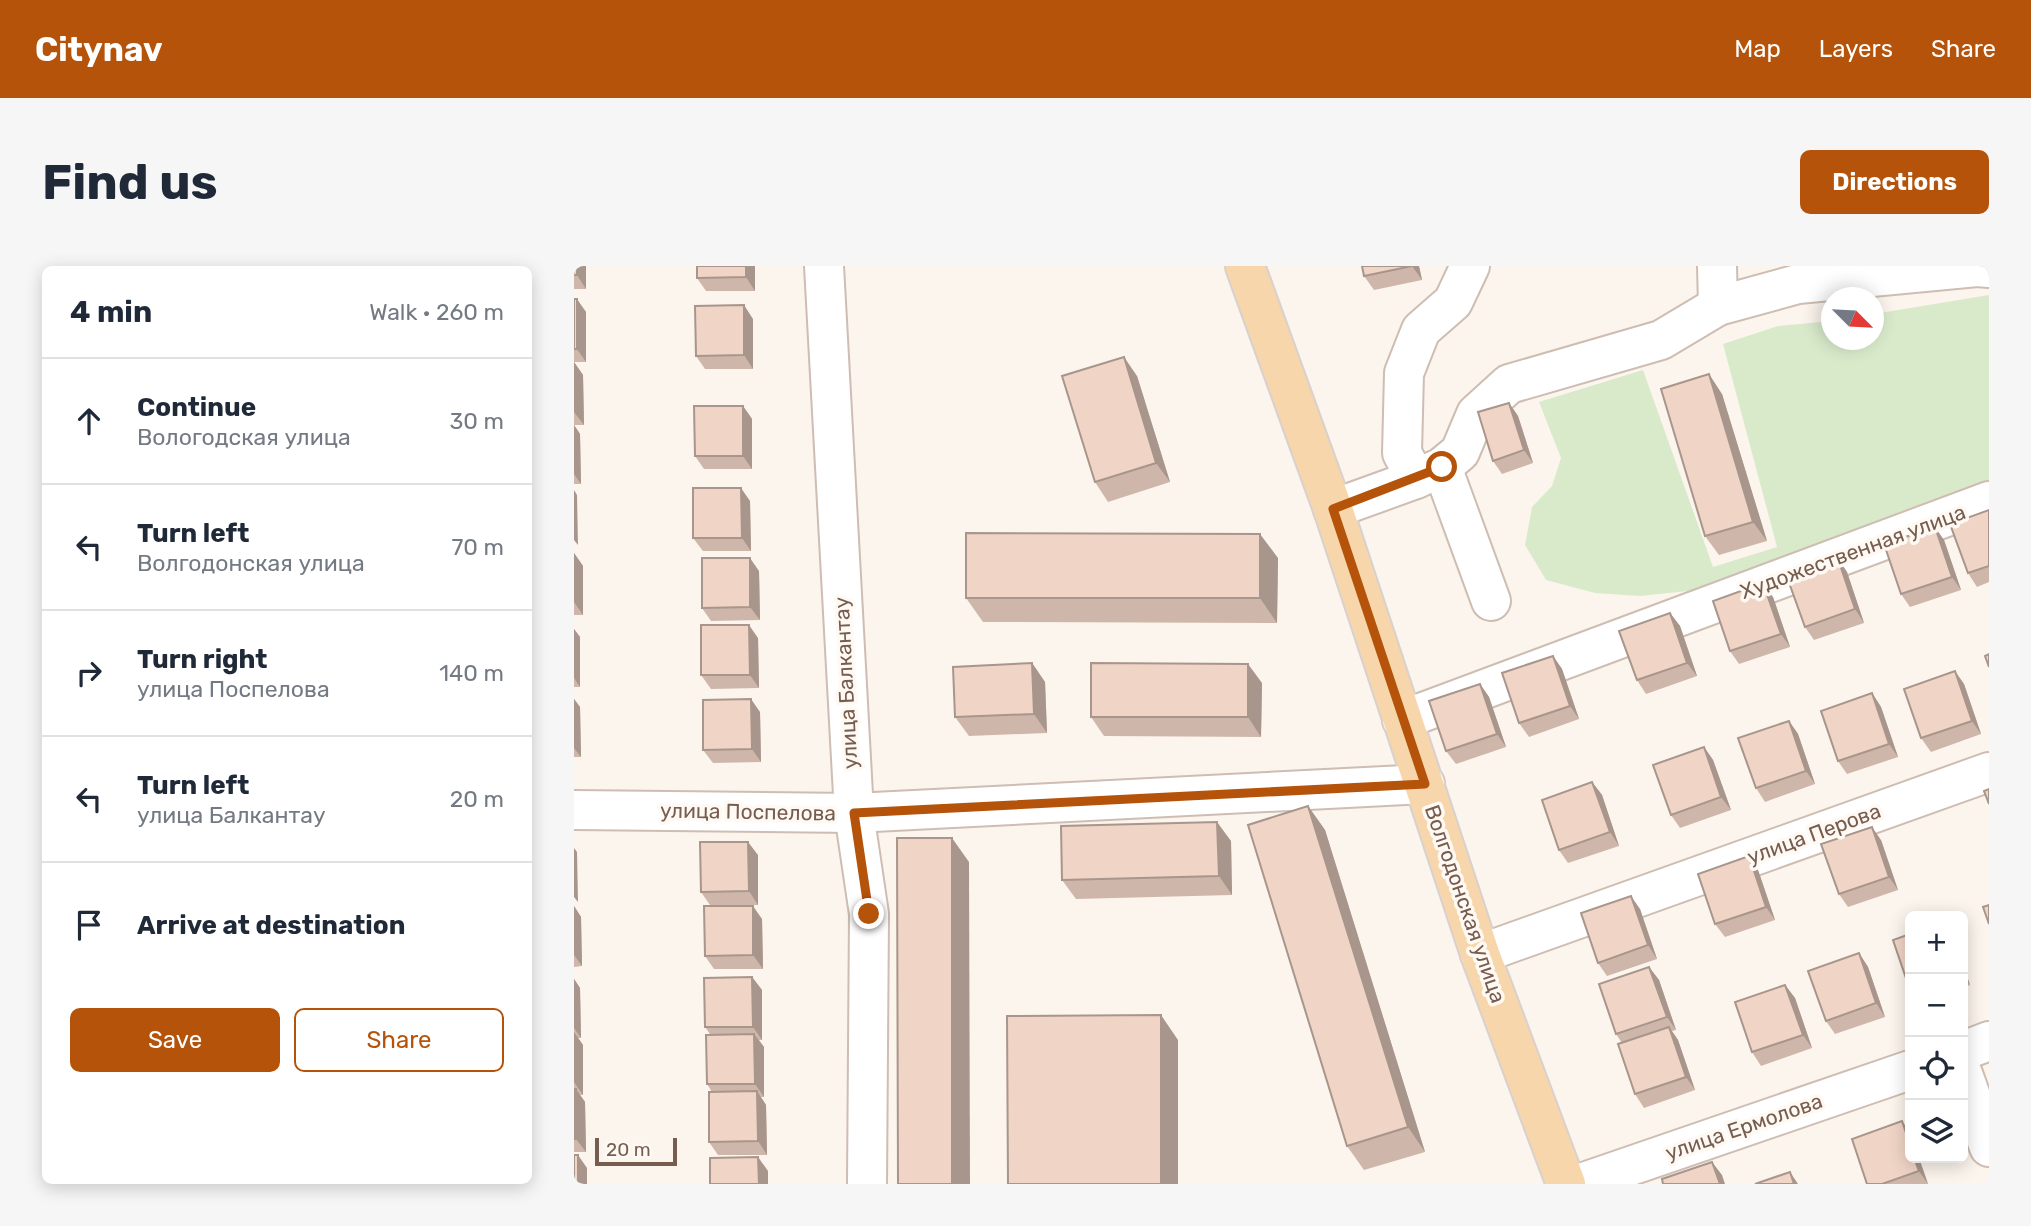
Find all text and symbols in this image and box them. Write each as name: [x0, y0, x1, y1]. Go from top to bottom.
text: Citynav: [35, 30, 163, 69]
text: Map: [1734, 35, 1781, 63]
text: Layers: [1819, 35, 1893, 63]
text: Share: [1931, 35, 1996, 63]
button: Directions: [1800, 150, 1989, 214]
text: Find us: [42, 153, 218, 211]
north arrow: [1821, 287, 1884, 350]
text: 4 min: [70, 294, 152, 330]
text: Walk · 260 m: [369, 298, 504, 326]
text: Continue: [137, 392, 256, 423]
icon: ahead: [70, 402, 108, 440]
text: 30 m: [449, 407, 504, 435]
text: Вологодская улица: [137, 423, 351, 451]
route start: [1426, 451, 1457, 482]
street label: Художественная улица: [1737, 499, 1969, 604]
text: Turn left: [137, 518, 249, 549]
icon: left: [70, 528, 108, 566]
text: 70 m: [452, 533, 504, 561]
text: Волгодонская улица: [137, 549, 365, 577]
street label: улица Балкантау: [829, 596, 862, 770]
text: Turn right: [137, 644, 267, 675]
icon: right: [70, 654, 108, 692]
text: 140 m: [439, 659, 504, 687]
text: улица Поспелова: [137, 675, 330, 703]
text: Turn left: [137, 770, 249, 801]
icon: left: [70, 780, 108, 818]
text: 20 m: [450, 785, 504, 813]
street label: улица Поспелова: [660, 797, 836, 826]
street label: улица Перова: [1744, 798, 1884, 869]
text: улица Балкантау: [137, 801, 326, 829]
street label: Волгодонская улица: [1420, 802, 1511, 1006]
route end: [853, 898, 884, 929]
icon: arrive: [70, 906, 108, 944]
text: Arrive at destination: [137, 910, 405, 941]
map controls: [1905, 911, 1968, 1163]
button: +: [1905, 911, 1968, 974]
button: −: [1905, 974, 1968, 1037]
button: Save: [70, 1008, 280, 1072]
button: Share: [294, 1008, 504, 1072]
button: locate: [1905, 1037, 1968, 1100]
street label: улица Ермолова: [1662, 1088, 1826, 1165]
button: layers: [1905, 1100, 1968, 1163]
scale bar: [595, 1135, 677, 1167]
text: 20 m: [606, 1138, 651, 1161]

